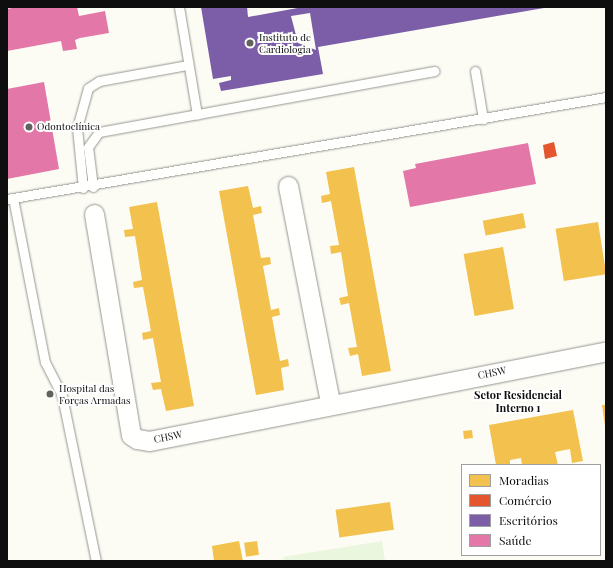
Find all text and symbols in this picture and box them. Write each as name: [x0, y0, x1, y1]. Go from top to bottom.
place label: Instituto de Cardiologia: [259, 31, 311, 54]
marker: Instituto de Cardiologia: [244, 37, 256, 49]
place label: Odontoclínica: [37, 121, 100, 133]
marker: Odontoclínica: [24, 122, 34, 132]
street label: CHSW: [477, 364, 507, 382]
place label: Hospital das Forças Armadas: [59, 382, 131, 406]
marker: Hospital das Forças Armadas: [44, 388, 56, 400]
district label: Setor Residencial Interno 1: [474, 389, 562, 415]
street label: CHSW: [153, 428, 183, 446]
legend: [461, 464, 601, 556]
text: Moradias: [499, 472, 549, 488]
text: Comércio: [499, 492, 552, 508]
text: Escritórios: [499, 512, 558, 528]
text: Saúde: [499, 532, 531, 548]

